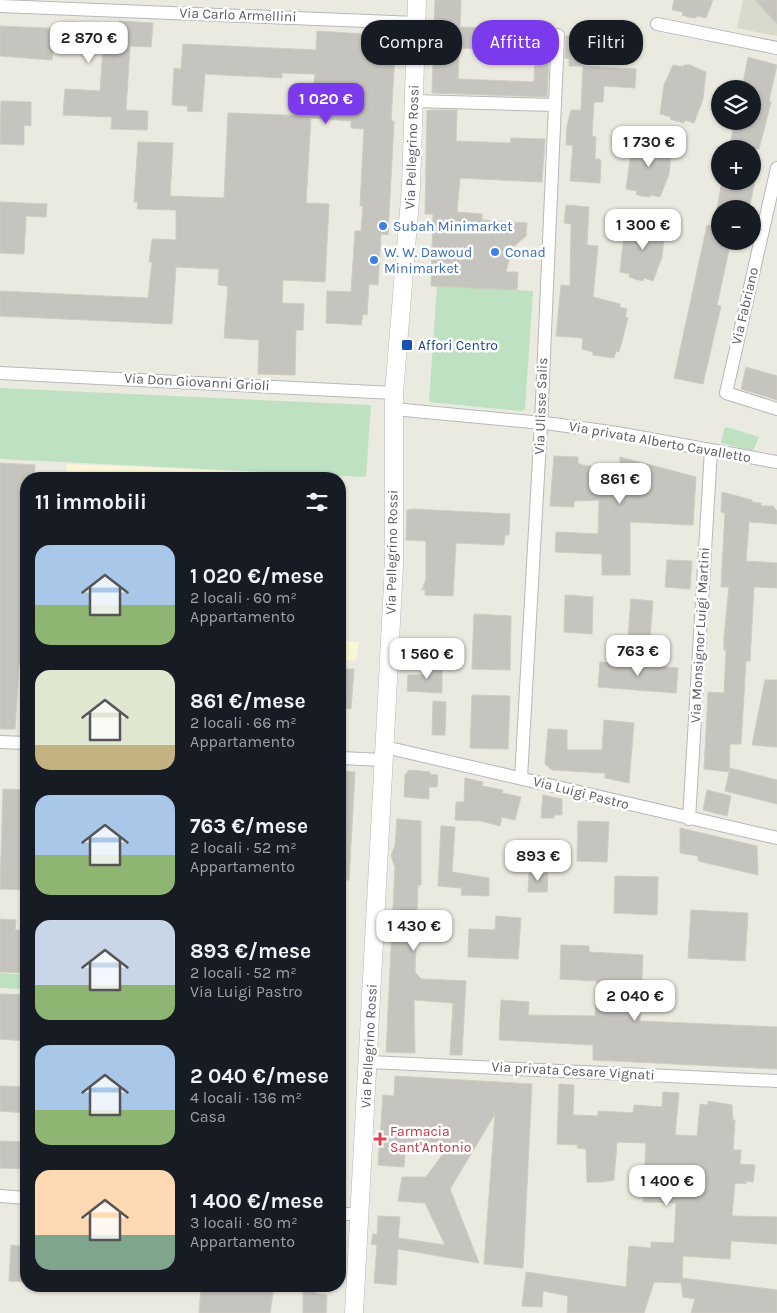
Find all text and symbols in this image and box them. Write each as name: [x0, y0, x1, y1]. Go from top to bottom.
street label: Via Carlo Armellini: [179, 4, 297, 26]
chip: Compra: [361, 20, 462, 65]
chip: Affitta: [472, 20, 559, 65]
chip: Filtri: [569, 20, 643, 65]
pin: 2 870 €: [43, 22, 135, 64]
text: 2 870 €: [61, 28, 117, 47]
map controls: [711, 80, 761, 250]
button: layers: [711, 80, 761, 130]
pin: 1 020 €: [280, 82, 372, 125]
street label: Via Pellegrino Rossi: [401, 84, 423, 210]
text: 1 020 €: [299, 89, 353, 108]
pin: 1 730 €: [603, 126, 695, 168]
text: 1 730 €: [623, 132, 675, 151]
button: +: [711, 140, 761, 190]
button: −: [711, 200, 761, 250]
pin: 1 300 €: [597, 208, 689, 251]
text: 1 300 €: [616, 215, 670, 234]
place label: Subah Minimarket: [393, 218, 513, 235]
marker: Subah Minimarket: [377, 220, 389, 232]
place label: W. W. Dawoud Minimarket: [384, 244, 472, 277]
place label: Conad: [505, 244, 546, 261]
marker: Conad: [489, 246, 501, 258]
marker: W. W. Dawoud Minimarket: [368, 254, 380, 266]
street label: Via Fabriano: [728, 266, 762, 346]
place label: Affori Centro: [418, 337, 498, 354]
marker: Affori Centro: [400, 338, 414, 352]
street label: Via Ulisse Salis: [531, 357, 551, 455]
street label: Via Don Giovanni Grioli: [124, 370, 270, 394]
street label: Via privata Alberto Cavalletto: [568, 418, 752, 466]
pin: 861 €: [585, 462, 655, 505]
text: 861 €: [600, 469, 640, 488]
icon: filters: [303, 488, 331, 516]
text: 11 immobili: [35, 490, 147, 514]
street label: Via Pellegrino Rossi: [382, 490, 402, 614]
street label: Via Monsignor Luigi Martini: [687, 547, 713, 723]
text: 1 020 €/mese: [190, 564, 324, 588]
icon: home: [75, 565, 135, 625]
text: 2 locali · 60 m²: [190, 588, 297, 607]
text: Appartamento: [190, 607, 295, 626]
pin: 763 €: [603, 634, 673, 677]
pin: 1 560 €: [381, 638, 473, 680]
text: 763 €: [617, 641, 659, 660]
text: 1 560 €: [400, 644, 454, 663]
text: 861 €/mese: [190, 689, 306, 713]
icon: home: [75, 690, 135, 750]
text: 2 locali · 66 m²: [190, 713, 297, 732]
text: Appartamento: [190, 732, 295, 751]
street label: Via Luigi Pastro: [531, 773, 631, 813]
text: 763 €/mese: [190, 814, 308, 838]
icon: home: [75, 815, 135, 875]
text: 2 locali · 52 m²: [190, 838, 297, 857]
pin: 893 €: [503, 840, 573, 882]
text: 893 €: [516, 846, 560, 865]
text: Appartamento: [190, 857, 295, 876]
pin: 1 430 €: [368, 910, 460, 952]
text: 1 430 €: [387, 916, 441, 935]
text: 893 €/mese: [190, 939, 311, 963]
icon: home: [75, 940, 135, 1000]
text: 2 locali · 52 m²: [190, 963, 297, 982]
pin: 2 040 €: [589, 980, 681, 1022]
text: Via Luigi Pastro: [190, 982, 303, 1001]
street label: Via Pellegrino Rossi: [357, 983, 381, 1109]
text: 2 040 €: [606, 986, 664, 1005]
street label: Via privata Cesare Vignati: [491, 1058, 655, 1084]
text: 2 040 €/mese: [190, 1064, 329, 1088]
icon: home: [75, 1065, 135, 1125]
text: 4 locali · 136 m²: [190, 1088, 302, 1107]
text: Casa: [190, 1107, 226, 1126]
place label: Farmacia Sant'Antonio: [390, 1123, 471, 1156]
marker: Farmacia Sant'Antonio: [374, 1133, 386, 1145]
pin: 1 400 €: [621, 1164, 713, 1207]
text: 1 400 €: [640, 1171, 694, 1190]
text: 1 400 €/mese: [190, 1189, 324, 1213]
icon: home: [75, 1190, 135, 1250]
text: 3 locali · 80 m²: [190, 1213, 298, 1232]
text: Appartamento: [190, 1232, 295, 1251]

